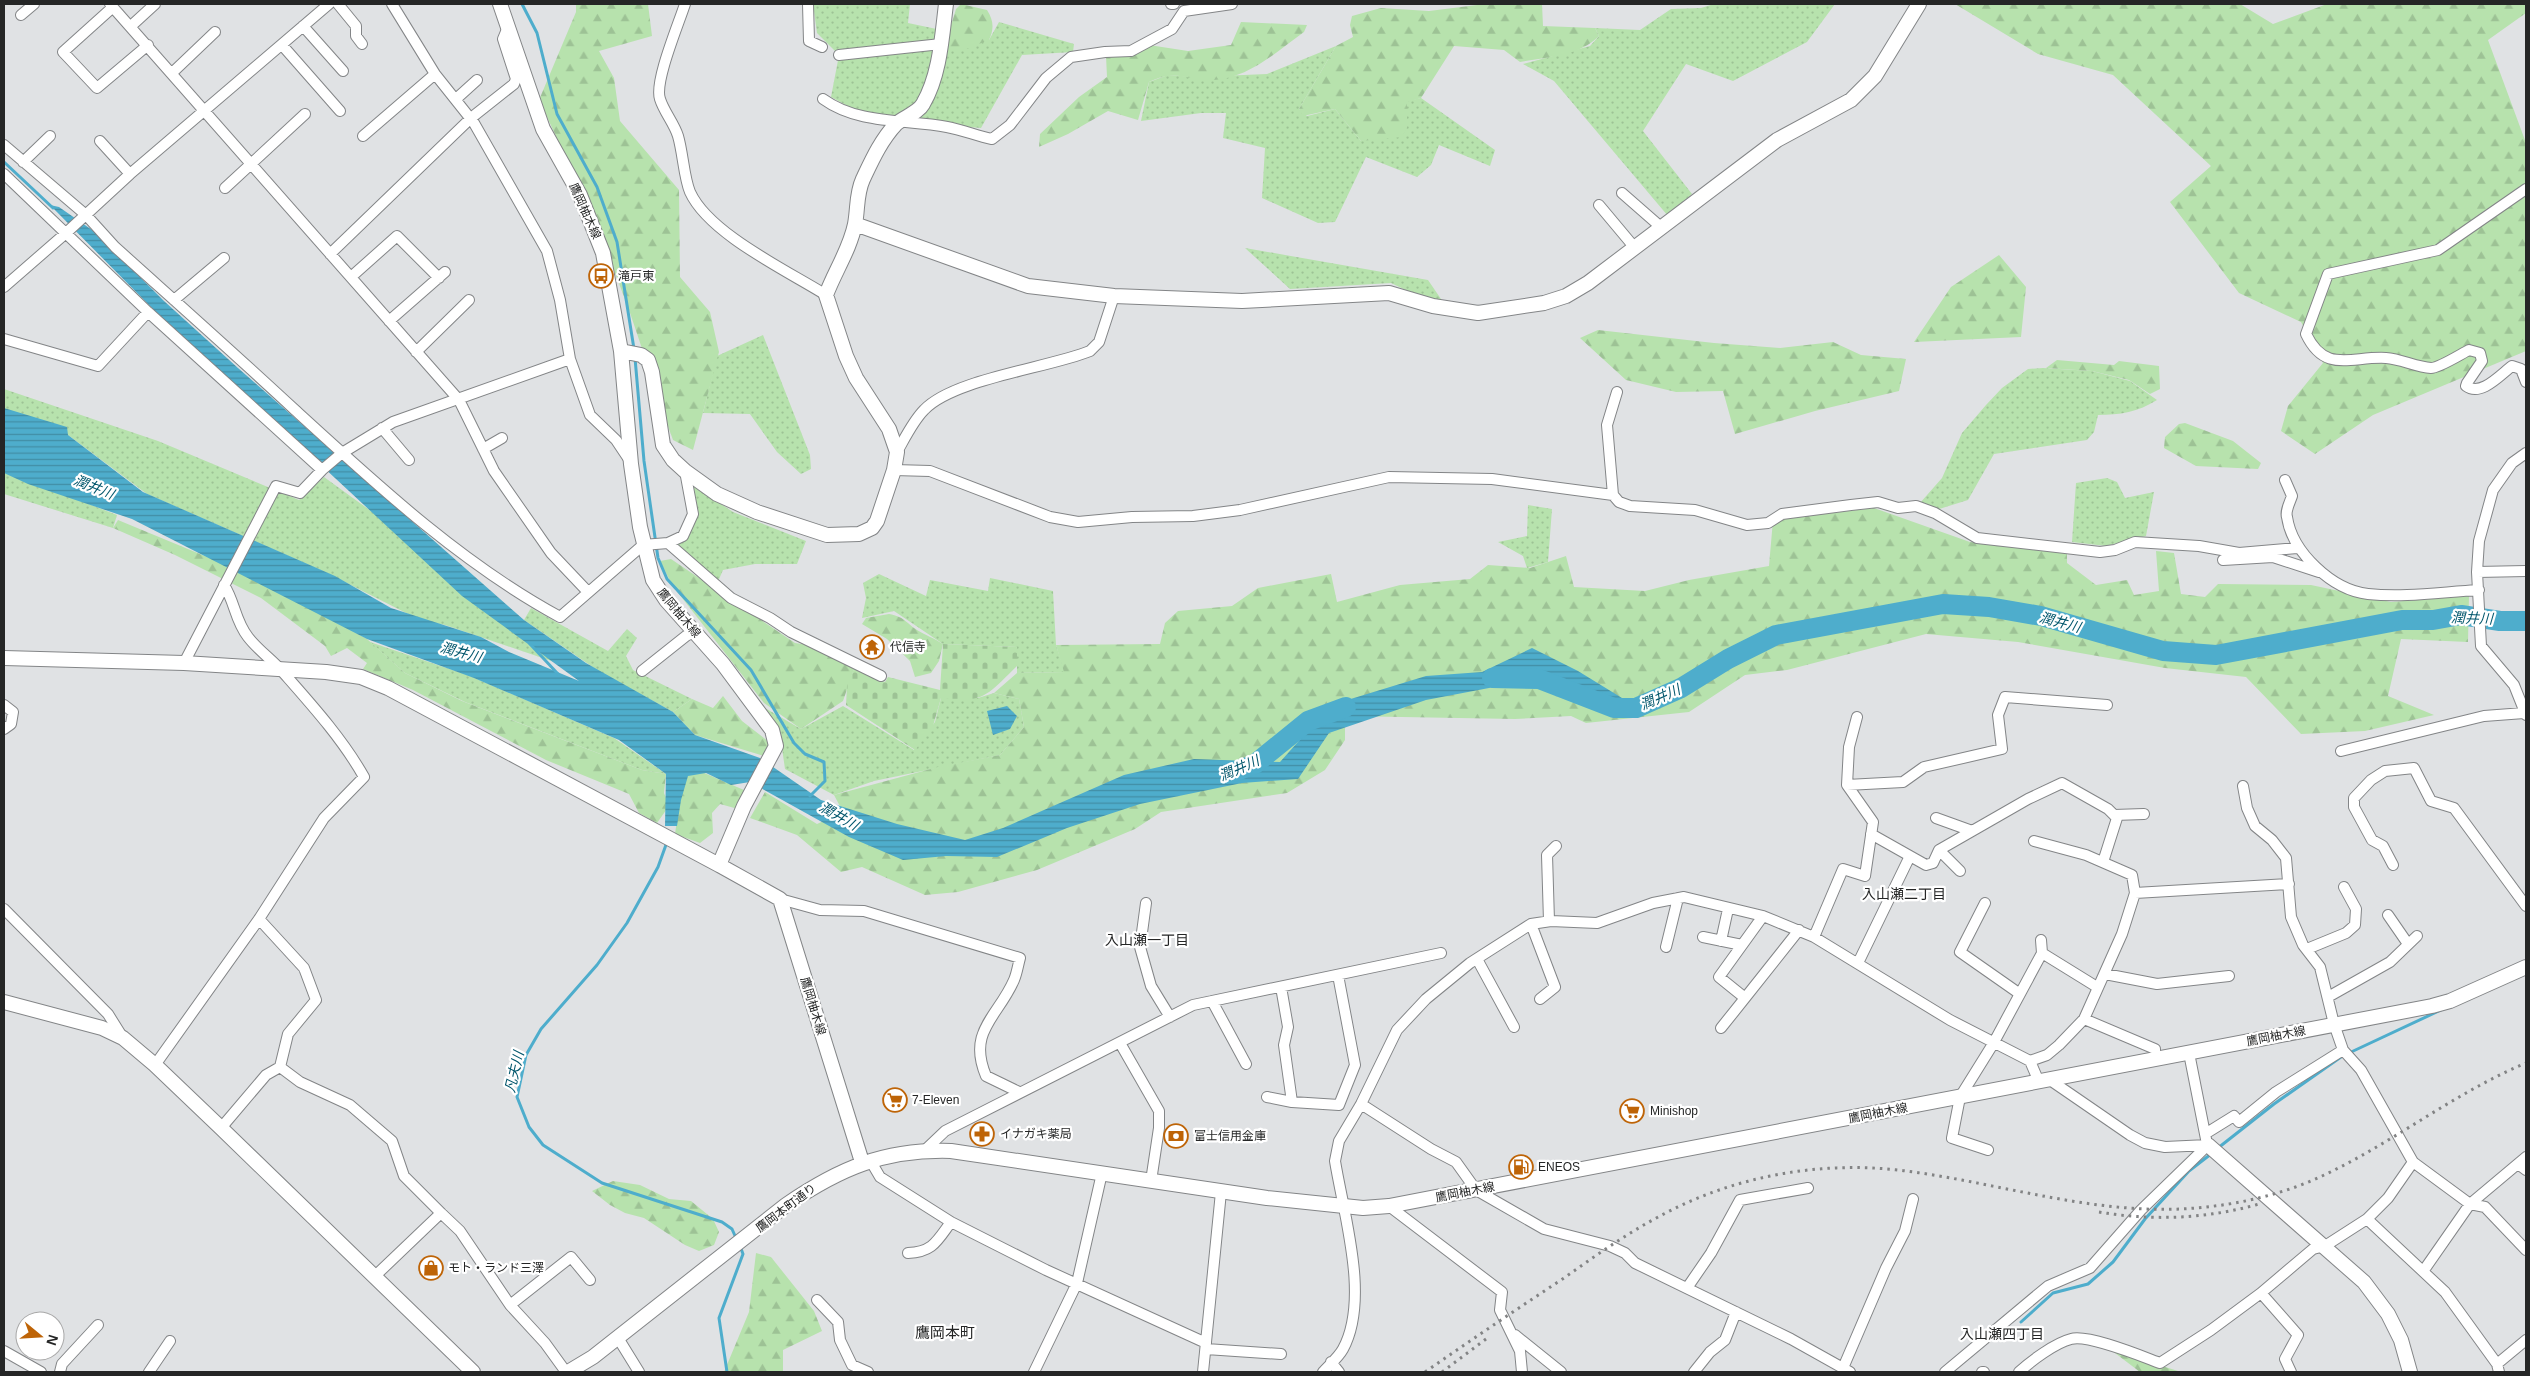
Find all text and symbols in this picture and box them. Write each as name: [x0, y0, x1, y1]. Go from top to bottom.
street label: 鷹岡柚木線: [566, 181, 604, 241]
bus stop icon: 滝戸東: [588, 263, 614, 289]
place label: 滝戸東: [618, 269, 654, 283]
water label: 潤井川: [72, 472, 118, 503]
street label: 鷹岡柚木線: [654, 586, 704, 640]
water label: 潤井川: [2038, 609, 2084, 636]
water label: 潤井川: [2451, 609, 2495, 627]
temple icon: 代信寺: [859, 634, 885, 660]
water label: 潤井川: [439, 639, 485, 666]
place label: 代信寺: [890, 640, 926, 654]
water label: 潤井川: [1638, 680, 1684, 713]
water label: 潤井川: [1217, 751, 1263, 784]
water label: 潤井川: [817, 799, 863, 834]
district label: 入山瀬二丁目: [1862, 886, 1946, 902]
district label: 入山瀬一丁目: [1105, 932, 1189, 948]
street label: 鷹岡柚木線: [798, 975, 828, 1037]
street label: 鷹岡柚木線: [2245, 1023, 2307, 1049]
water label: 凡夫川: [501, 1048, 527, 1094]
supermarket icon: 7-Eleven: [882, 1087, 908, 1113]
place label: 7-Eleven: [912, 1093, 959, 1107]
supermarket icon: Minishop: [1619, 1098, 1645, 1124]
street label: 鷹岡柚木線: [1847, 1100, 1909, 1126]
place label: Minishop: [1650, 1104, 1698, 1118]
pharmacy icon: イナガキ薬局: [969, 1121, 995, 1147]
bank icon: 富士信用金庫: [1163, 1123, 1189, 1149]
place label: イナガキ薬局: [1000, 1127, 1072, 1141]
place label: 富士信用金庫: [1194, 1129, 1266, 1143]
fuel station icon: ENEOS: [1508, 1154, 1534, 1180]
place label: ENEOS: [1538, 1160, 1580, 1174]
street label: 鷹岡柚木線: [1434, 1179, 1496, 1205]
street label: 鷹岡本町通り: [753, 1181, 819, 1235]
shop icon: モト・ランド三澤: [418, 1255, 444, 1281]
place label: モト・ランド三澤: [448, 1261, 544, 1275]
north arrow: [15, 1311, 65, 1361]
district label: 鷹岡本町: [915, 1324, 975, 1341]
district label: 入山瀬四丁目: [1960, 1326, 2044, 1342]
text: N: [43, 1333, 62, 1347]

